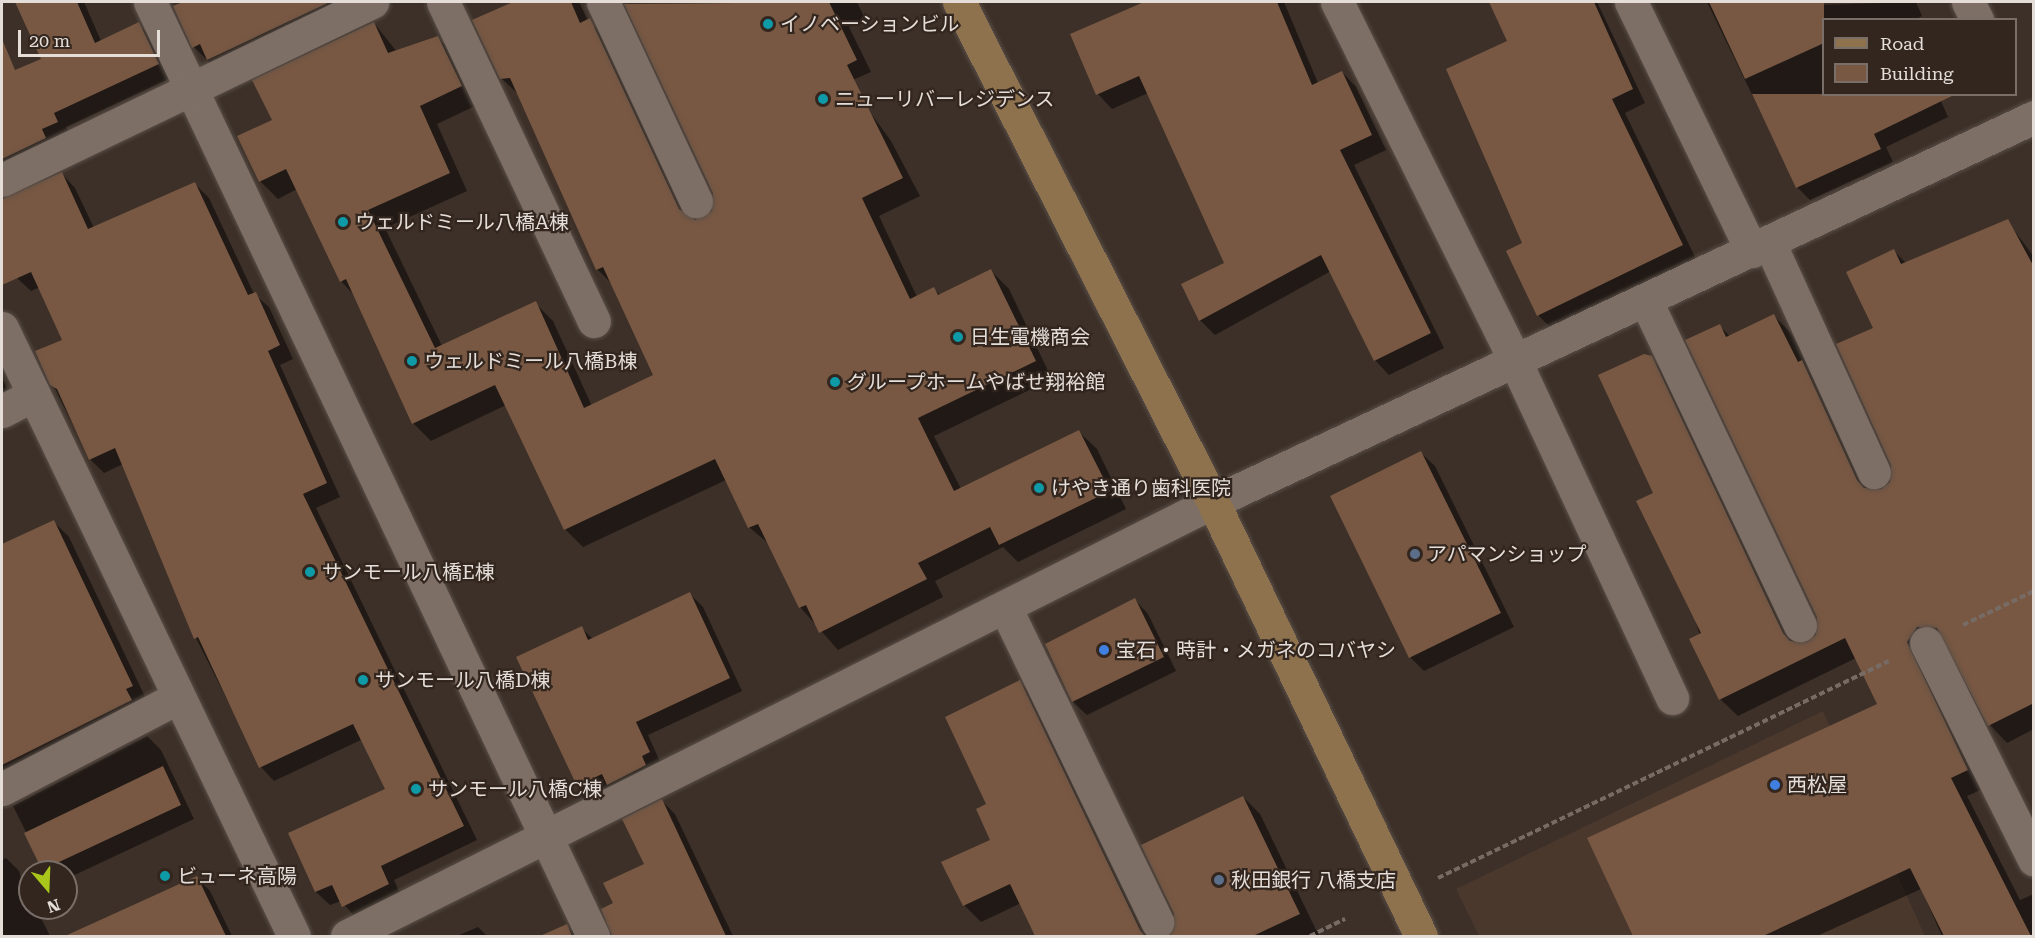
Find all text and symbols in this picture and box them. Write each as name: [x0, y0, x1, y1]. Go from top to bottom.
place label: イノベーションビル: [780, 12, 960, 36]
marker: イノベーションビル: [761, 17, 775, 31]
scale bar: [21, 18, 164, 56]
legend: [1822, 18, 2017, 96]
text: 20 m: [29, 30, 70, 51]
text: Road: [1880, 33, 1924, 54]
text: Building: [1880, 63, 1954, 84]
place label: ニューリバーレジデンス: [835, 87, 1055, 111]
marker: ニューリバーレジデンス: [816, 92, 830, 106]
place label: ウェルドミール八橋A棟: [355, 210, 569, 234]
marker: ウェルドミール八橋A棟: [336, 215, 350, 229]
place label: 日生電機商会: [970, 325, 1090, 349]
marker: 日生電機商会: [951, 330, 965, 344]
place label: ウェルドミール八橋B棟: [424, 349, 637, 373]
marker: ウェルドミール八橋B棟: [405, 354, 419, 368]
place label: グループホームやばせ翔裕館: [847, 370, 1107, 394]
marker: グループホームやばせ翔裕館: [828, 375, 842, 389]
place label: けやき通り歯科医院: [1051, 476, 1231, 500]
marker: けやき通り歯科医院: [1032, 481, 1046, 495]
place label: アパマンショップ: [1427, 542, 1587, 566]
marker: アパマンショップ: [1408, 547, 1422, 561]
place label: サンモール八橋E棟: [322, 560, 495, 584]
marker: サンモール八橋E棟: [303, 565, 317, 579]
place label: 宝石・時計・メガネのコバヤシ: [1116, 638, 1396, 662]
marker: 宝石・時計・メガネのコバヤシ: [1097, 643, 1111, 657]
place label: サンモール八橋D棟: [375, 668, 550, 692]
marker: サンモール八橋D棟: [356, 673, 370, 687]
place label: 西松屋: [1787, 773, 1847, 797]
place label: サンモール八橋C棟: [428, 777, 602, 801]
marker: 西松屋: [1768, 778, 1782, 792]
marker: サンモール八橋C棟: [409, 782, 423, 796]
north arrow: [18, 860, 78, 920]
place label: ビューネ高陽: [177, 864, 297, 888]
place label: 秋田銀行 八橋支店: [1231, 868, 1396, 892]
marker: ビューネ高陽: [158, 869, 172, 883]
marker: 秋田銀行 八橋支店: [1212, 873, 1226, 887]
text: N: [44, 895, 62, 917]

